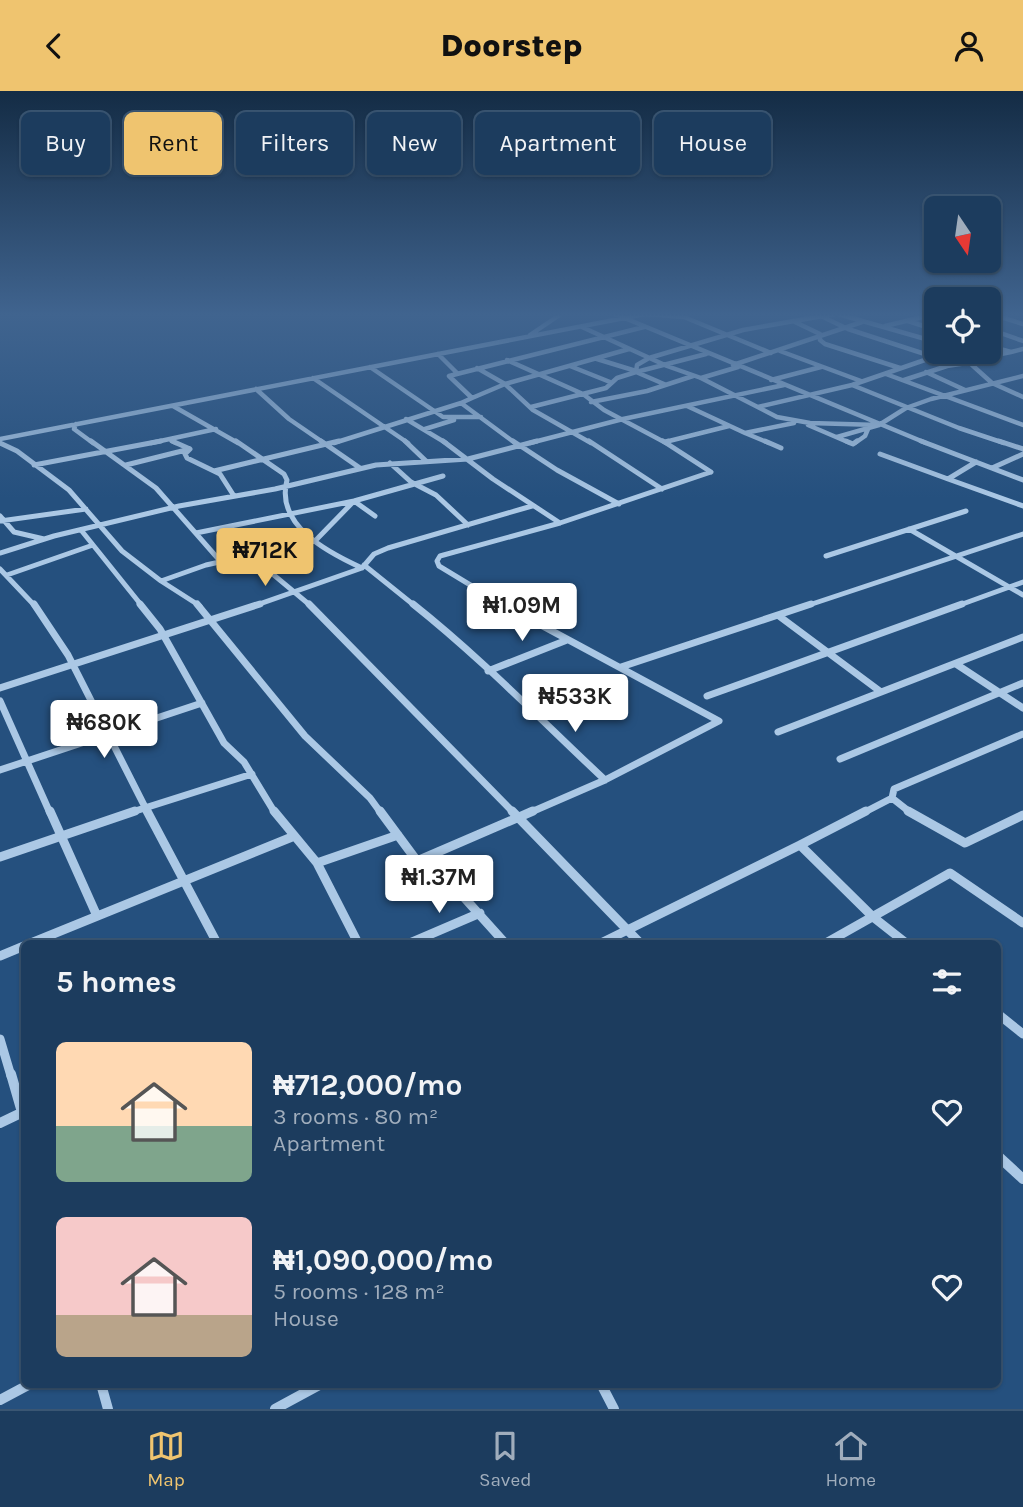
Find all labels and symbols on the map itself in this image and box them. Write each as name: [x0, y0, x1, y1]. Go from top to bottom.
north arrow: [924, 196, 1001, 273]
pin: ₦712K: [216, 529, 314, 588]
pin: ₦1.09M: [465, 583, 579, 643]
pin: ₦533K: [526, 675, 624, 734]
pin: ₦680K: [55, 701, 153, 760]
pin: ₦1.37M: [382, 855, 496, 915]

